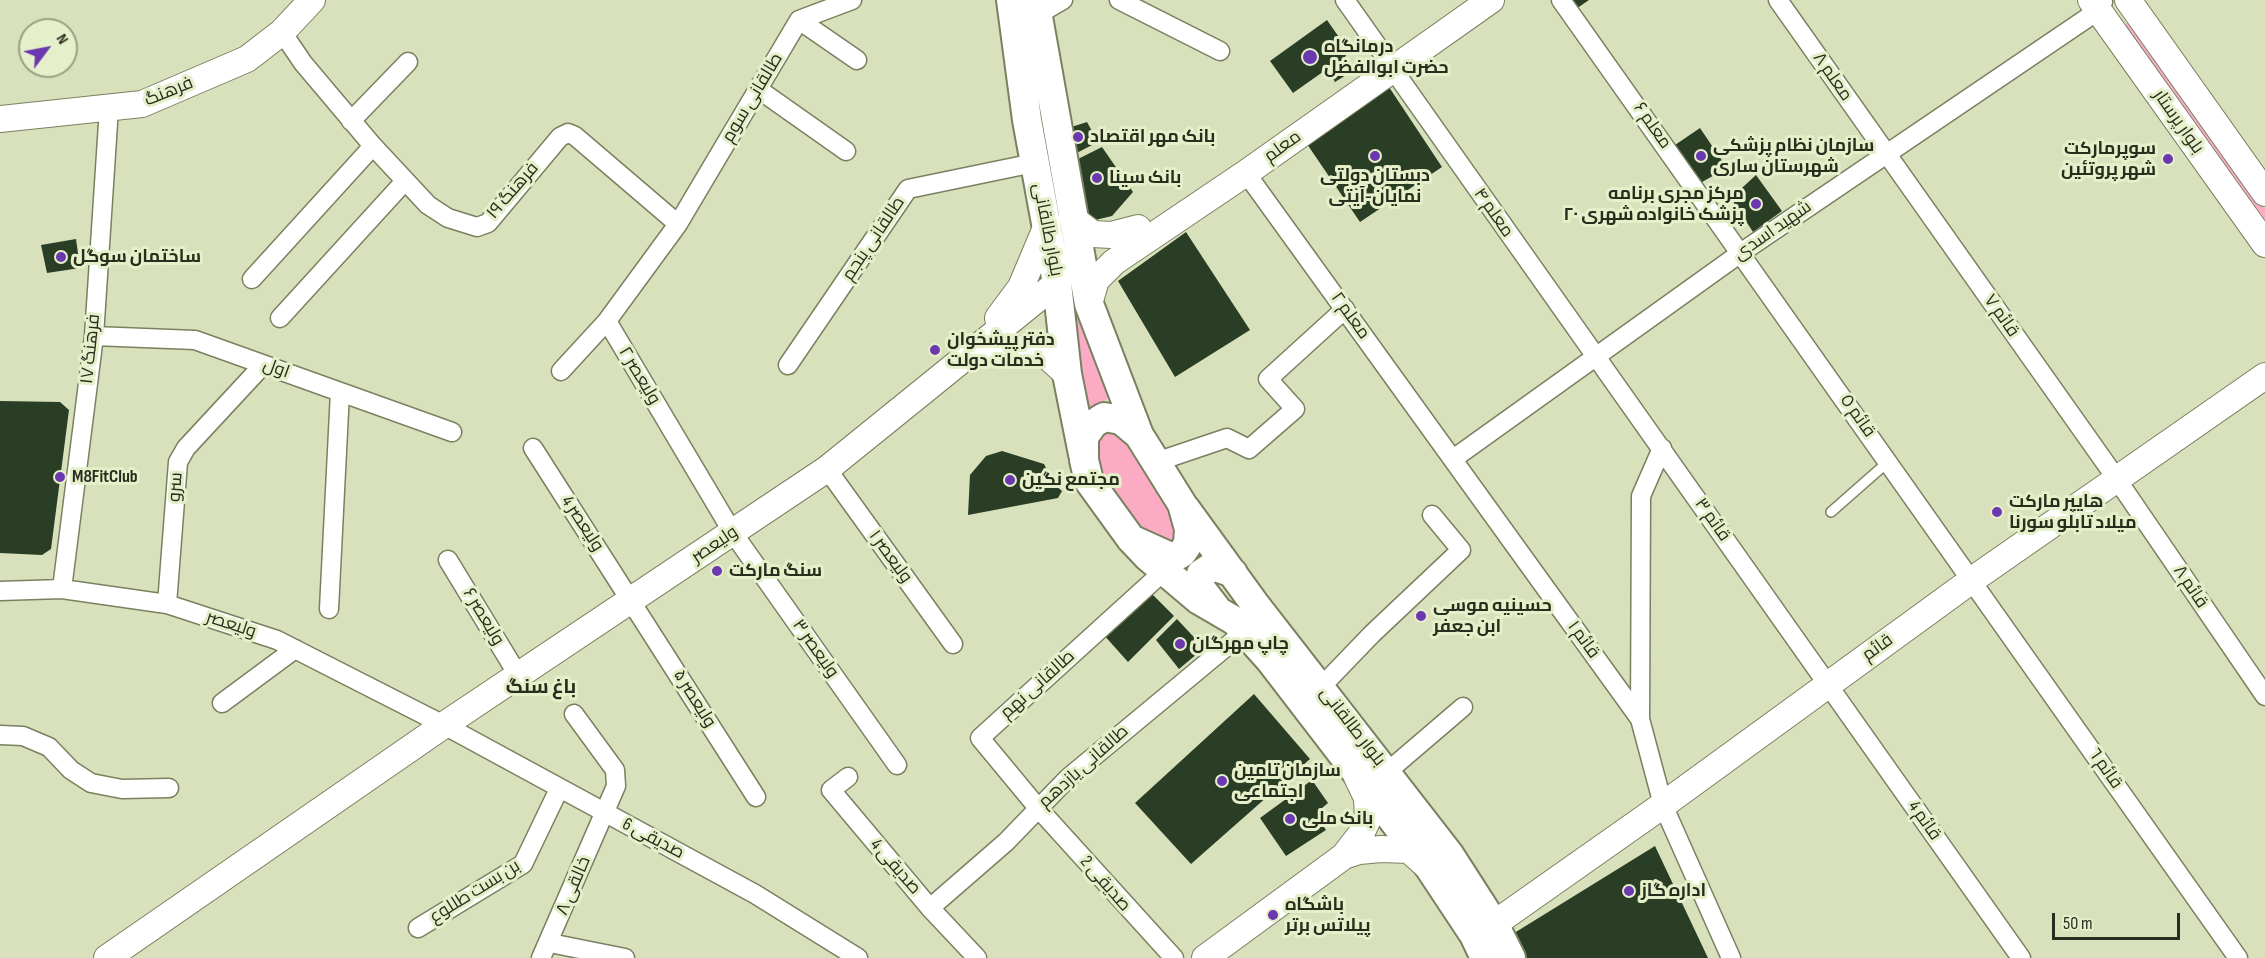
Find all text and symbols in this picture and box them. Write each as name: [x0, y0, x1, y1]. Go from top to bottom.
north arrow: [18, 18, 78, 78]
text: N: [52, 31, 72, 48]
place label: درمانگاه حضرت ابوالفضل: [1324, 36, 1449, 78]
marker: درمانگاه حضرت ابوالفضل: [1301, 48, 1319, 66]
street label: معلم ۸: [1808, 48, 1856, 106]
street label: طالقانی سوم: [718, 49, 788, 147]
street label: فرهنگ: [141, 72, 197, 112]
street label: بلوار پرستار: [2148, 86, 2208, 158]
street label: معلم ۶: [1628, 99, 1676, 153]
place label: بانک مهر اقتصاد: [1090, 126, 1215, 148]
street label: معلم: [1260, 126, 1306, 168]
marker: بانک مهر اقتصاد: [1071, 130, 1085, 144]
place label: سازمان نظام پزشکی شهرستان ساری: [1713, 135, 1874, 178]
place label: سوپرمارکت شهر پروتئین: [2061, 138, 2156, 180]
marker: دبستان دولتی نمایان-آیتی: [1368, 149, 1382, 163]
marker: سازمان نظام پزشکی شهرستان ساری: [1694, 149, 1708, 163]
marker: سوپرمارکت شهر پروتئین: [2161, 152, 2175, 166]
street label: فرهنگ ۱۹: [482, 158, 544, 224]
place label: دبستان دولتی نمایان-آیتی: [1320, 165, 1430, 207]
place label: بانک سینا: [1109, 167, 1181, 189]
marker: بانک سینا: [1090, 171, 1104, 185]
street label: بلوار طالقانی: [1027, 182, 1067, 278]
place label: مرکز مجری برنامه پزشک خانواده شهری ٢٠: [1563, 183, 1744, 226]
street label: معلم ۴: [1468, 184, 1518, 242]
street label: طالقانی پنجم: [838, 193, 910, 285]
street label: شهید اسدی: [1730, 196, 1816, 266]
marker: مرکز مجری برنامه پزشک خانواده شهری ٢٠: [1749, 197, 1763, 211]
place label: ساختمان سوگل: [73, 246, 201, 268]
marker: ساختمان سوگل: [54, 250, 68, 264]
street label: معلم ٢: [1326, 288, 1374, 344]
street label: قائم ٧: [1979, 291, 2023, 341]
street label: فرهنگ ۱۷: [77, 313, 105, 385]
place label: دفتر پیشخوان خدمات دولت: [947, 329, 1055, 372]
street label: ولیعصر ٢: [613, 343, 665, 409]
marker: دفتر پیشخوان خدمات دولت: [928, 343, 942, 357]
street label: اول: [260, 354, 292, 384]
street label: قائم ٥: [1834, 390, 1880, 442]
place label: M8FitClub: [72, 466, 138, 488]
place label: مجتمع نگین: [1022, 469, 1120, 491]
marker: M8FitClub: [53, 470, 67, 484]
street label: سرو: [164, 471, 188, 503]
marker: مجتمع نگین: [1003, 473, 1017, 487]
place label: هایپر مارکت میلاد تابلو سورنا: [2009, 491, 2137, 534]
street label: ولیعصر 4: [556, 492, 608, 556]
street label: قائم ٣: [1689, 494, 1735, 546]
marker: هایپر مارکت میلاد تابلو سورنا: [1990, 505, 2004, 519]
street label: ولیعصر: [688, 522, 742, 568]
street label: ولیعصر ١: [864, 526, 916, 588]
place label: سنگ مارکت: [729, 560, 822, 582]
street label: قائم ٨: [2168, 561, 2212, 613]
marker: سنگ مارکت: [710, 564, 724, 578]
street label: ولیعصر ۶: [457, 584, 509, 650]
place label: حسینیه موسی ابن جعفر: [1433, 595, 1552, 638]
street label: ولیعصر: [203, 607, 259, 643]
marker: حسینیه موسی ابن جعفر: [1414, 609, 1428, 623]
street label: ولیعصر ٣: [787, 615, 843, 683]
street label: قائم ١: [1562, 617, 1604, 663]
street label: قائم: [1858, 630, 1898, 666]
place label: چاپ مهرگان: [1192, 633, 1289, 655]
marker: چاپ مهرگان: [1173, 637, 1187, 651]
street label: طالقانی نهم: [996, 646, 1080, 724]
street label: ولیعصر ۵: [668, 666, 720, 732]
district label: باغ سنگ: [506, 676, 576, 700]
street label: بلوار طالقانی: [1314, 683, 1390, 771]
street label: طالقانی یازدهم: [1035, 721, 1133, 813]
street label: قائم ٦: [2083, 745, 2127, 793]
place label: سازمان تامین اجتماعی: [1234, 760, 1341, 802]
marker: سازمان تامین اجتماعی: [1215, 774, 1229, 788]
street label: قائم 4: [1903, 797, 1945, 845]
place label: بانک ملی: [1302, 808, 1373, 830]
marker: بانک ملی: [1283, 812, 1297, 826]
street label: صدیقی 6: [618, 814, 688, 864]
street label: صدیقی 4: [865, 835, 925, 899]
street label: صدیقی 2: [1075, 852, 1135, 916]
street label: خالقی ۸: [552, 853, 596, 919]
street label: بن بست طللوع: [426, 856, 524, 928]
place label: اداره گاز: [1641, 880, 1706, 902]
marker: اداره گاز: [1622, 884, 1636, 898]
place label: باشگاه پیلاتس برتر: [1285, 894, 1370, 936]
scale bar: [2055, 901, 2182, 939]
marker: باشگاه پیلاتس برتر: [1266, 908, 1280, 922]
text: 50 m: [2063, 913, 2093, 934]

